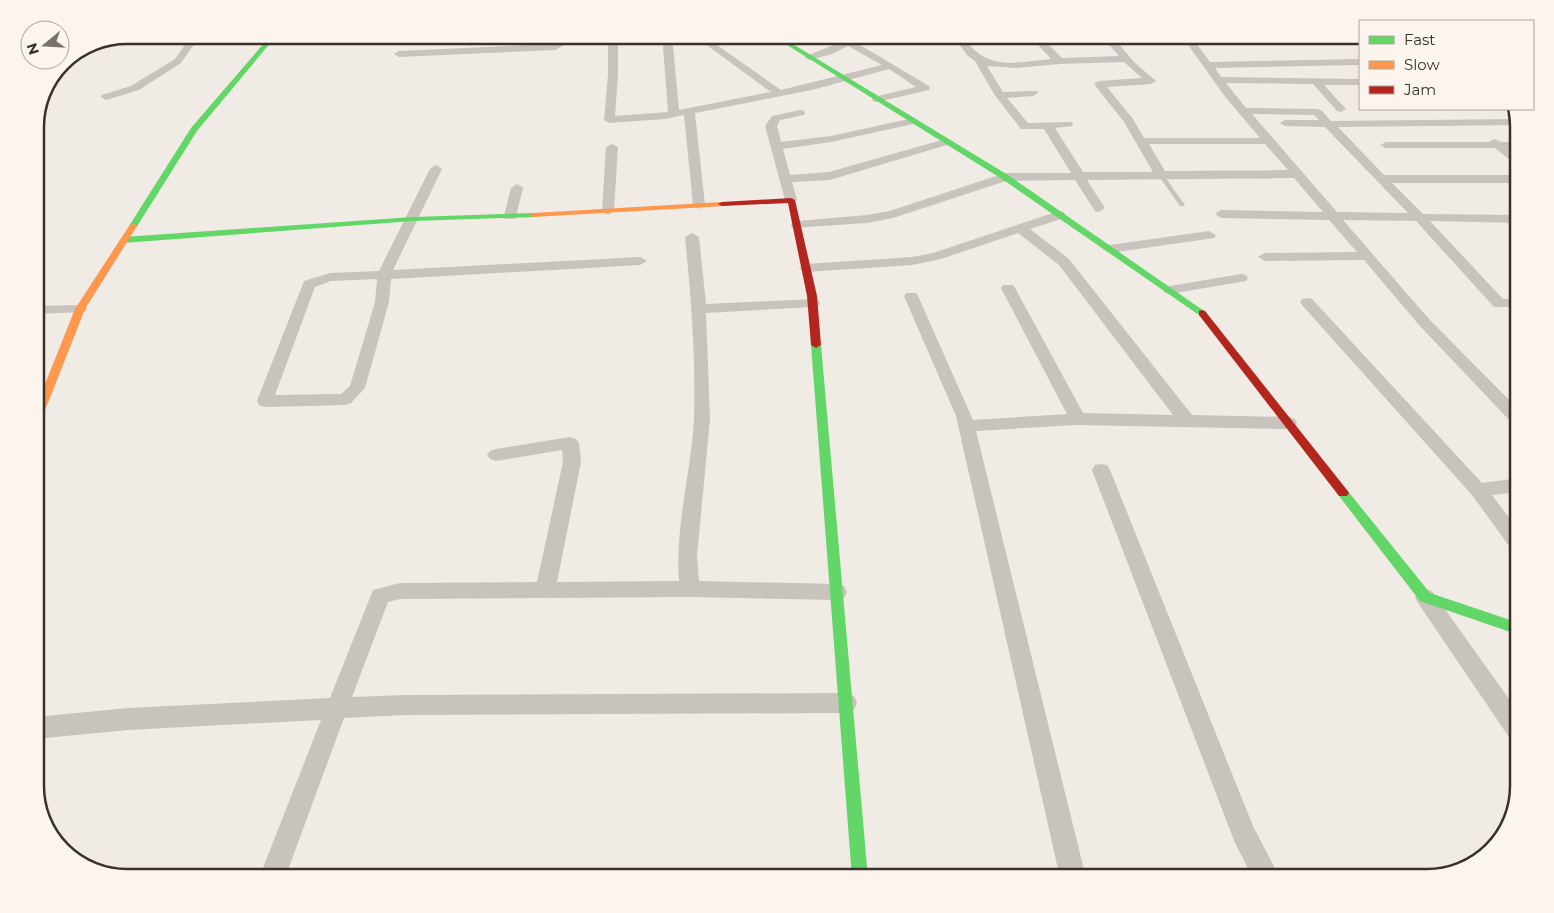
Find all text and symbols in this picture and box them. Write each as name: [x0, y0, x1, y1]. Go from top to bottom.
north arrow: [20, 20, 70, 70]
legend: [1359, 20, 1534, 110]
text: Fast: [1404, 30, 1435, 49]
text: N: [22, 41, 43, 57]
text: Slow: [1404, 55, 1440, 74]
text: Jam: [1403, 80, 1436, 99]

